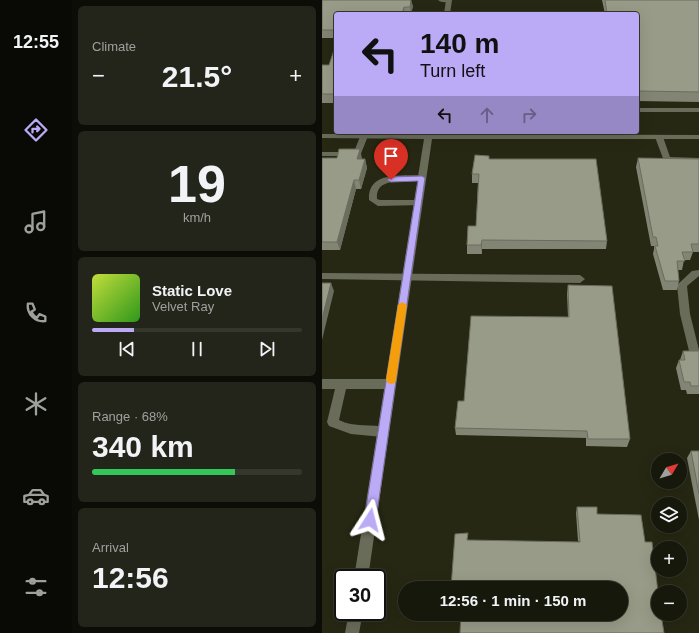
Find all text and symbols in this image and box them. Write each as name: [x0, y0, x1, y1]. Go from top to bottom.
icon: left: [354, 28, 406, 80]
text: 140 m: [420, 28, 499, 59]
text: 12:55: [13, 32, 59, 52]
text: Climate: [92, 39, 136, 54]
text: 21.5°: [162, 60, 232, 93]
text: Turn left: [420, 61, 485, 81]
text: −: [92, 63, 105, 88]
text: +: [289, 63, 302, 88]
icon: left: [434, 104, 456, 126]
icon: ahead: [476, 104, 498, 126]
icon: right: [518, 104, 540, 126]
icon: directions: [22, 116, 50, 144]
pin: [374, 139, 408, 180]
icon: arrive: [380, 145, 402, 167]
text: 19: [168, 155, 226, 213]
icon: music: [22, 208, 50, 236]
text: km/h: [183, 210, 211, 225]
text: Static Love: [152, 282, 232, 299]
icon: phone: [22, 299, 50, 327]
text: Velvet Ray: [152, 299, 214, 314]
icon: previous: [116, 338, 138, 360]
icon: pause: [186, 338, 208, 360]
icon: next: [256, 338, 278, 360]
icon: climate: [22, 390, 50, 418]
text: Range · 68%: [92, 409, 168, 424]
text: 340 km: [92, 430, 194, 463]
north arrow: [651, 453, 687, 489]
map controls: [651, 453, 687, 621]
icon: car: [22, 482, 50, 510]
button: layers: [651, 497, 687, 533]
position arrow: [349, 499, 391, 541]
text: Arrival: [92, 540, 129, 555]
button: +: [651, 541, 687, 577]
text: 12:56: [92, 561, 169, 594]
speed limit sign: 30: [334, 569, 386, 621]
icon: filters: [22, 573, 50, 601]
button: −: [651, 585, 687, 621]
text: 12:56 · 1 min · 150 m: [440, 592, 586, 609]

